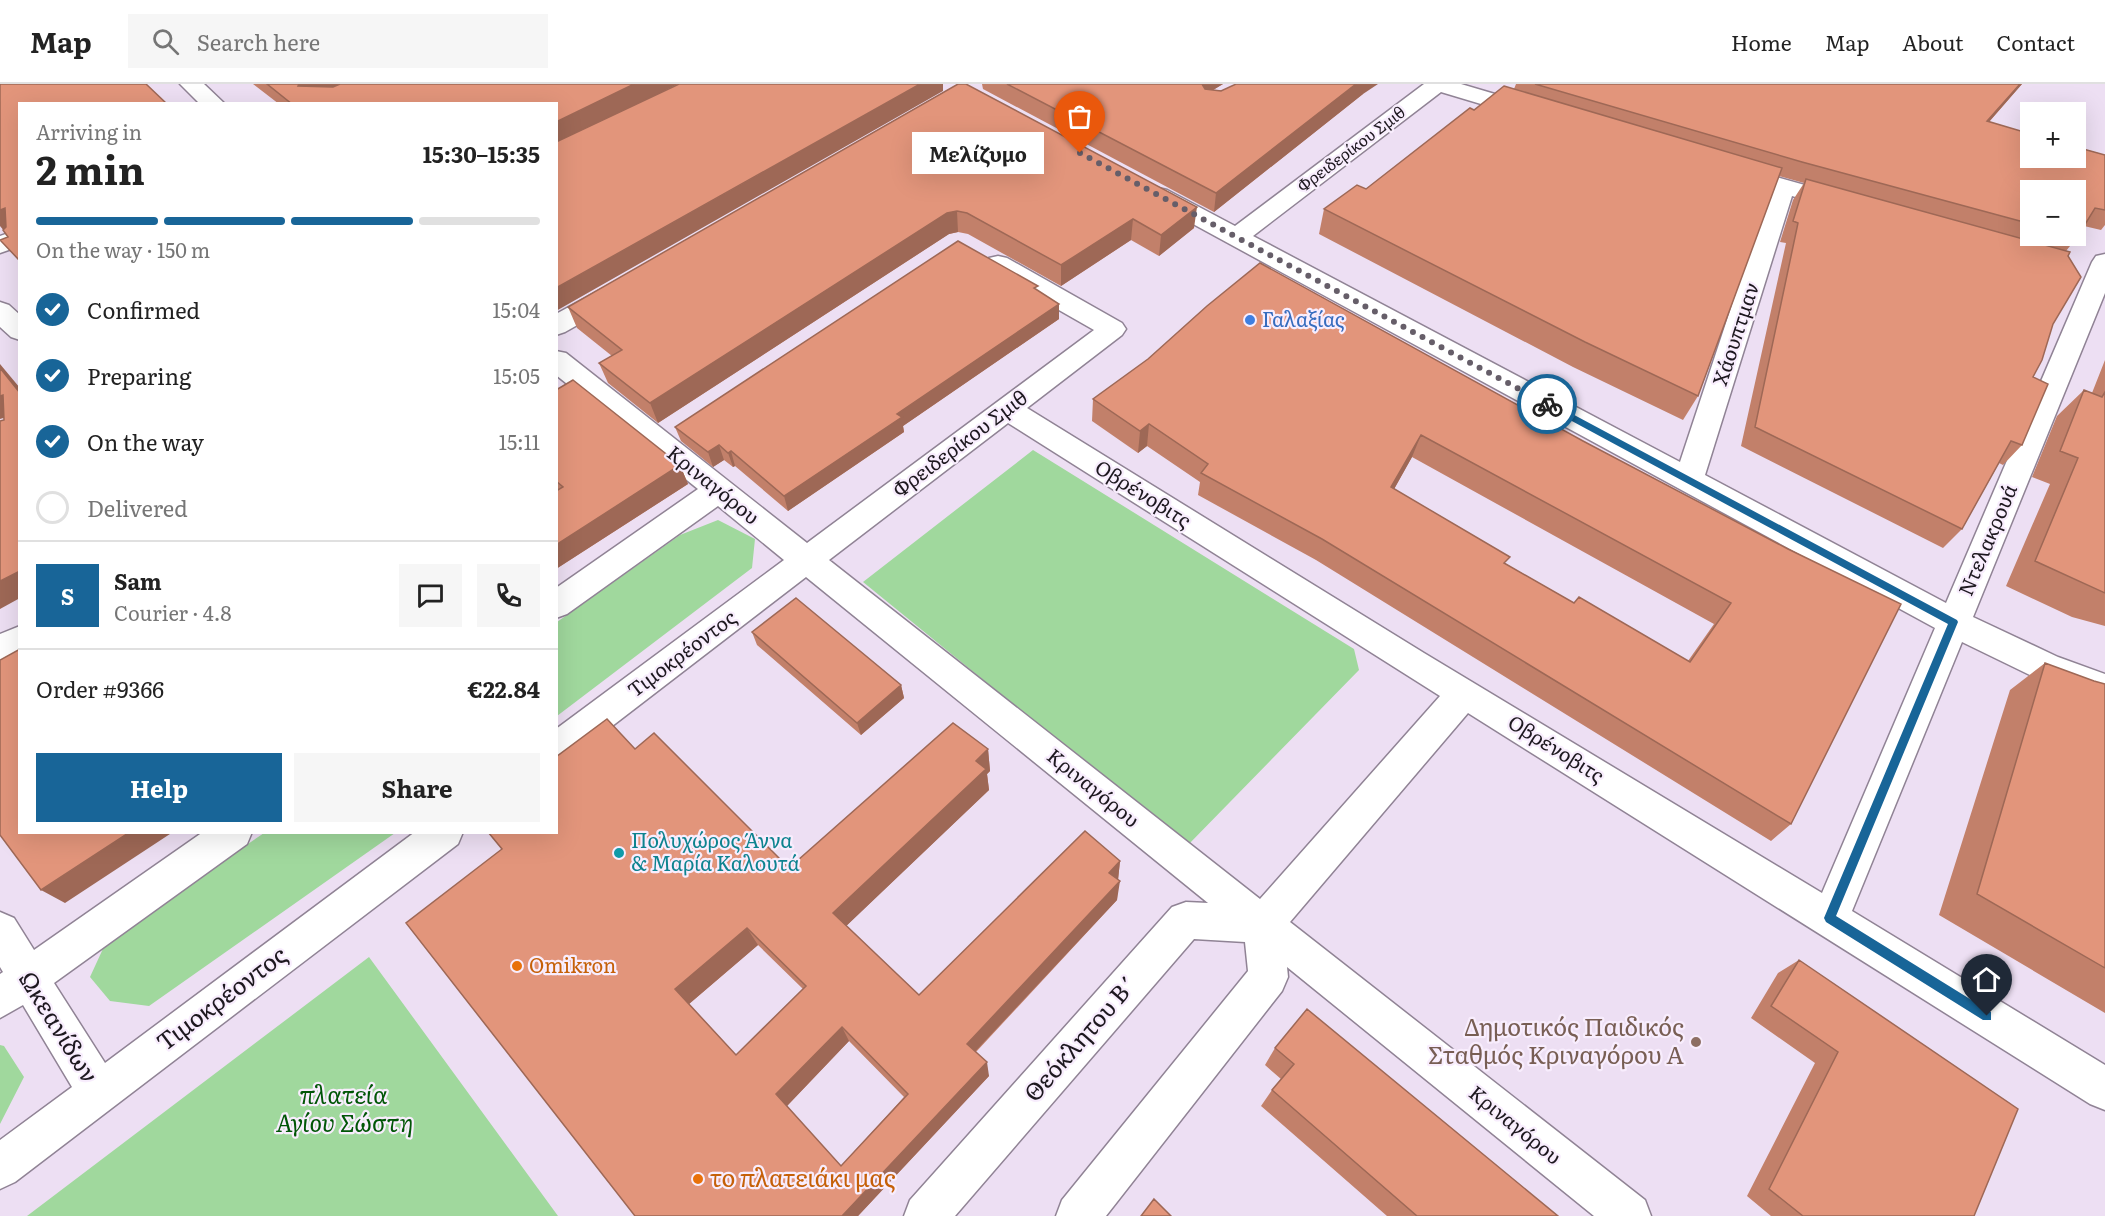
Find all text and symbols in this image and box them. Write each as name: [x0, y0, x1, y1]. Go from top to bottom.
search box: [128, 14, 548, 68]
text: Map: [30, 20, 92, 62]
icon: search: [149, 25, 182, 58]
text: Search here: [197, 25, 320, 58]
text: Home: [1731, 26, 1792, 57]
text: Map: [1825, 26, 1869, 57]
text: About: [1902, 26, 1964, 57]
text: Contact: [1997, 26, 2075, 57]
pin: [1054, 91, 1105, 153]
street label: Φρειδερίκου Σμιθ: [1291, 99, 1410, 197]
icon: bag: [1063, 100, 1096, 133]
map controls: [2020, 102, 2086, 246]
button: +: [2020, 102, 2086, 168]
text: Arriving in: [36, 116, 142, 146]
callout: Μελίζυμο: [912, 132, 1044, 174]
text: 15:30–15:35: [423, 137, 540, 170]
text: Μελίζυμο: [929, 138, 1027, 168]
text: 2 min: [36, 139, 145, 197]
button: −: [2020, 180, 2086, 246]
text: On the way · 150 m: [36, 234, 210, 264]
street label: Χάουπτμαν: [1703, 278, 1765, 389]
icon: check: [36, 293, 69, 326]
text: Confirmed: [87, 293, 200, 326]
text: 15:04: [492, 294, 540, 324]
place label: Γαλαξίας: [1262, 303, 1345, 333]
marker: Γαλαξίας: [1243, 313, 1257, 327]
icon: check: [36, 359, 69, 392]
text: Preparing: [87, 359, 191, 392]
text: 15:05: [493, 360, 540, 390]
courier: [1517, 374, 1577, 434]
street label: Φρειδερίκου Σμιθ: [885, 381, 1033, 503]
icon: bike: [1531, 388, 1564, 421]
icon: check: [36, 425, 69, 458]
text: On the way: [87, 425, 204, 458]
text: 15:11: [499, 426, 540, 456]
street label: Κριναγόρου: [662, 437, 767, 530]
street label: Οβρένοβιτς: [1090, 451, 1198, 534]
street label: Ντελακρουά: [1949, 479, 2023, 600]
text: Delivered: [87, 491, 188, 524]
text: Sam: [114, 564, 162, 597]
button: chat: [399, 564, 462, 627]
button: phone: [477, 564, 540, 627]
text: S: [61, 579, 74, 612]
text: Courier · 4.8: [114, 597, 231, 627]
street label: Τιμοκρέοντος: [620, 601, 742, 703]
text: Order #9366: [36, 672, 164, 705]
text: €22.84: [468, 672, 540, 705]
street label: Οβρένοβιτς: [1503, 706, 1611, 789]
street label: Κριναγόρου: [1042, 740, 1147, 833]
button: Help: [36, 753, 282, 822]
button: Share: [294, 753, 540, 822]
place label: Πολυχώρος Άννα & Μαρία Καλουτά: [631, 824, 800, 877]
marker: Πολυχώρος Άννα & Μαρία Καλουτά: [612, 846, 626, 860]
street label: Τιμοκρέοντος: [148, 936, 293, 1058]
place label: Omikron: [529, 949, 616, 979]
pin: [1961, 954, 2012, 1016]
marker: Omikron: [510, 959, 524, 973]
street label: Ωκεανίδων: [12, 963, 108, 1089]
icon: home: [1970, 963, 2003, 996]
street label: Θεόκλητου Β΄: [1014, 966, 1144, 1108]
place label: Δημοτικός Παιδικός Σταθμός Κριναγόρου Α: [1428, 1008, 1684, 1071]
marker: Δημοτικός Παιδικός Σταθμός Κριναγόρου Α: [1689, 1035, 1703, 1049]
park label: πλατεία Αγίου Σώστη: [276, 1076, 412, 1139]
street label: Κριναγόρου: [1464, 1077, 1569, 1170]
place label: το πλατειάκι μας: [710, 1159, 896, 1194]
marker: το πλατειάκι μας: [691, 1172, 705, 1186]

